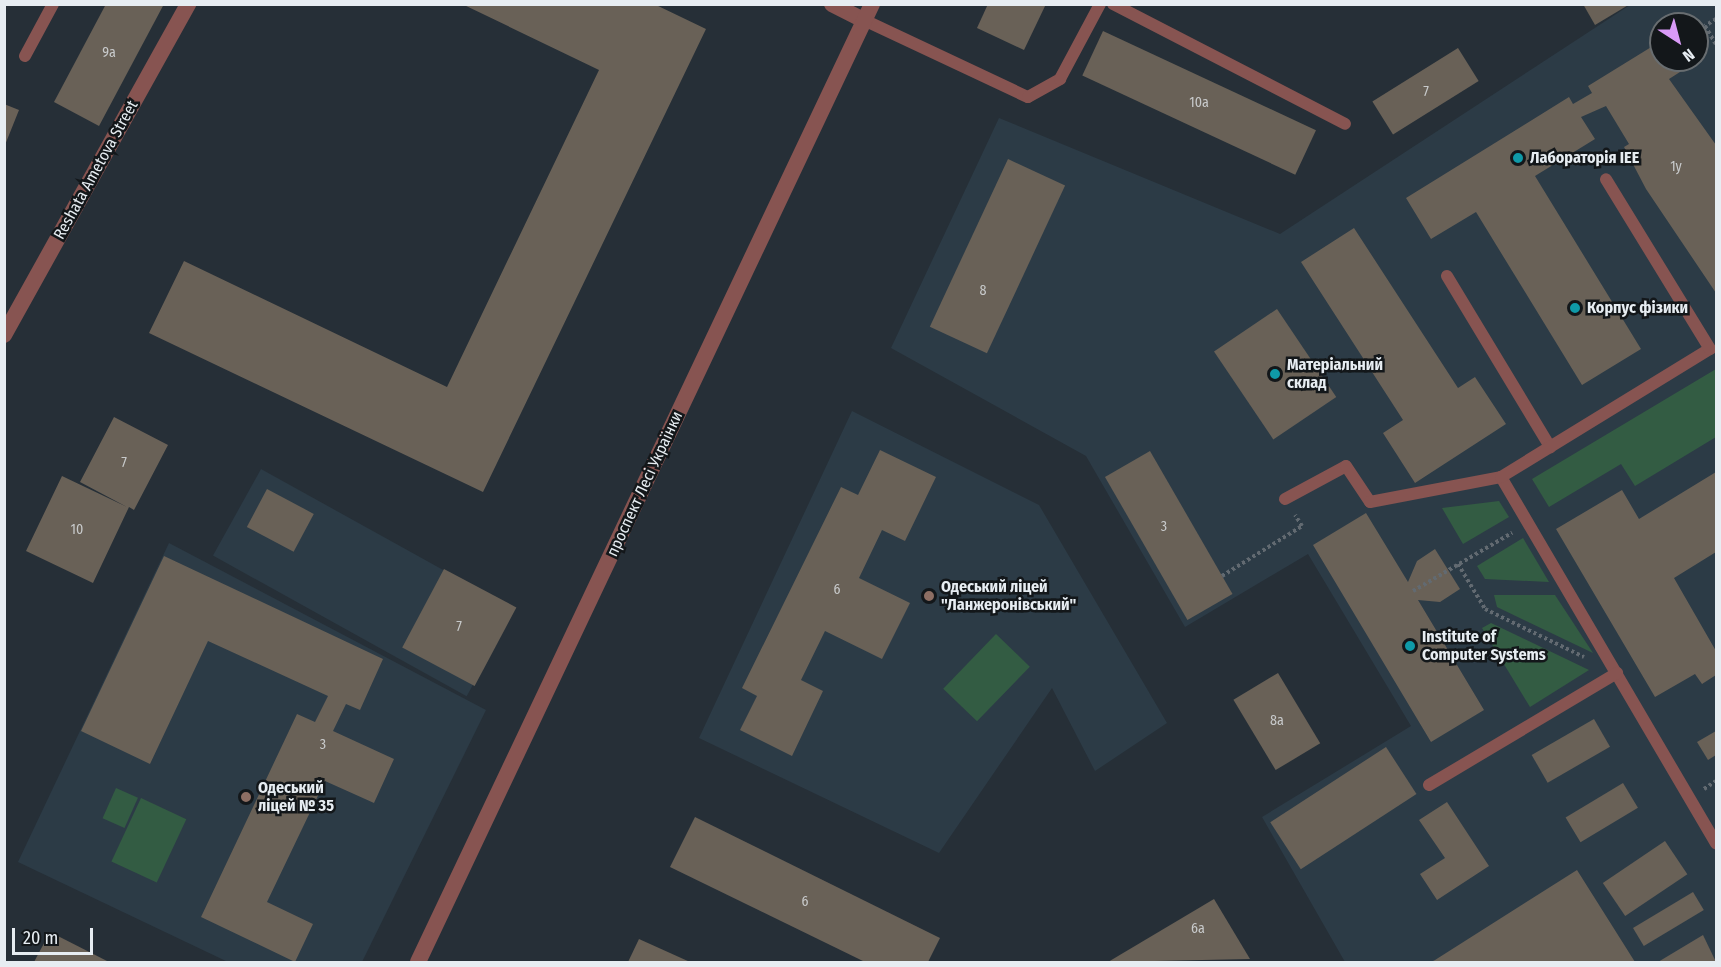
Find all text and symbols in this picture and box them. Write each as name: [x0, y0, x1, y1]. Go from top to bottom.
north arrow: [1649, 12, 1709, 72]
house number: 9а: [102, 45, 116, 61]
text: N: [1679, 45, 1698, 66]
house number: 7: [1423, 84, 1429, 100]
house number: 10а: [1189, 95, 1209, 111]
street label: Reshata Ametova Street: [50, 97, 142, 243]
place label: Лабораторія ІЕЕ: [1530, 148, 1639, 168]
marker: Лабораторія ІЕЕ: [1511, 151, 1525, 165]
house number: 1у: [1670, 159, 1682, 175]
house number: 8: [980, 283, 986, 299]
place label: Корпус фізики: [1587, 298, 1688, 318]
marker: Корпус фізики: [1568, 301, 1582, 315]
place label: Матеріальний склад: [1287, 355, 1383, 393]
marker: Матеріальний склад: [1268, 367, 1282, 381]
street label: проспект Лесі Українки: [603, 408, 687, 560]
house number: 7: [121, 455, 127, 471]
house number: 3: [1161, 519, 1167, 535]
house number: 10: [71, 522, 83, 538]
place label: Одеський ліцей "Ланжеронівський": [941, 577, 1076, 615]
house number: 6: [834, 582, 840, 598]
marker: Одеський ліцей "Ланжеронівський": [922, 589, 936, 603]
house number: 7: [456, 619, 462, 635]
place label: Institute of Computer Systems: [1422, 627, 1546, 665]
marker: Institute of Computer Systems: [1403, 639, 1417, 653]
house number: 8а: [1270, 713, 1284, 729]
house number: 3: [320, 737, 326, 753]
place label: Одеський ліцей № 35: [258, 778, 334, 816]
marker: Одеський ліцей № 35: [239, 790, 253, 804]
house number: 6: [802, 894, 808, 910]
scale bar: [15, 916, 96, 954]
house number: 6а: [1191, 921, 1205, 937]
text: 20 m: [23, 927, 58, 949]

